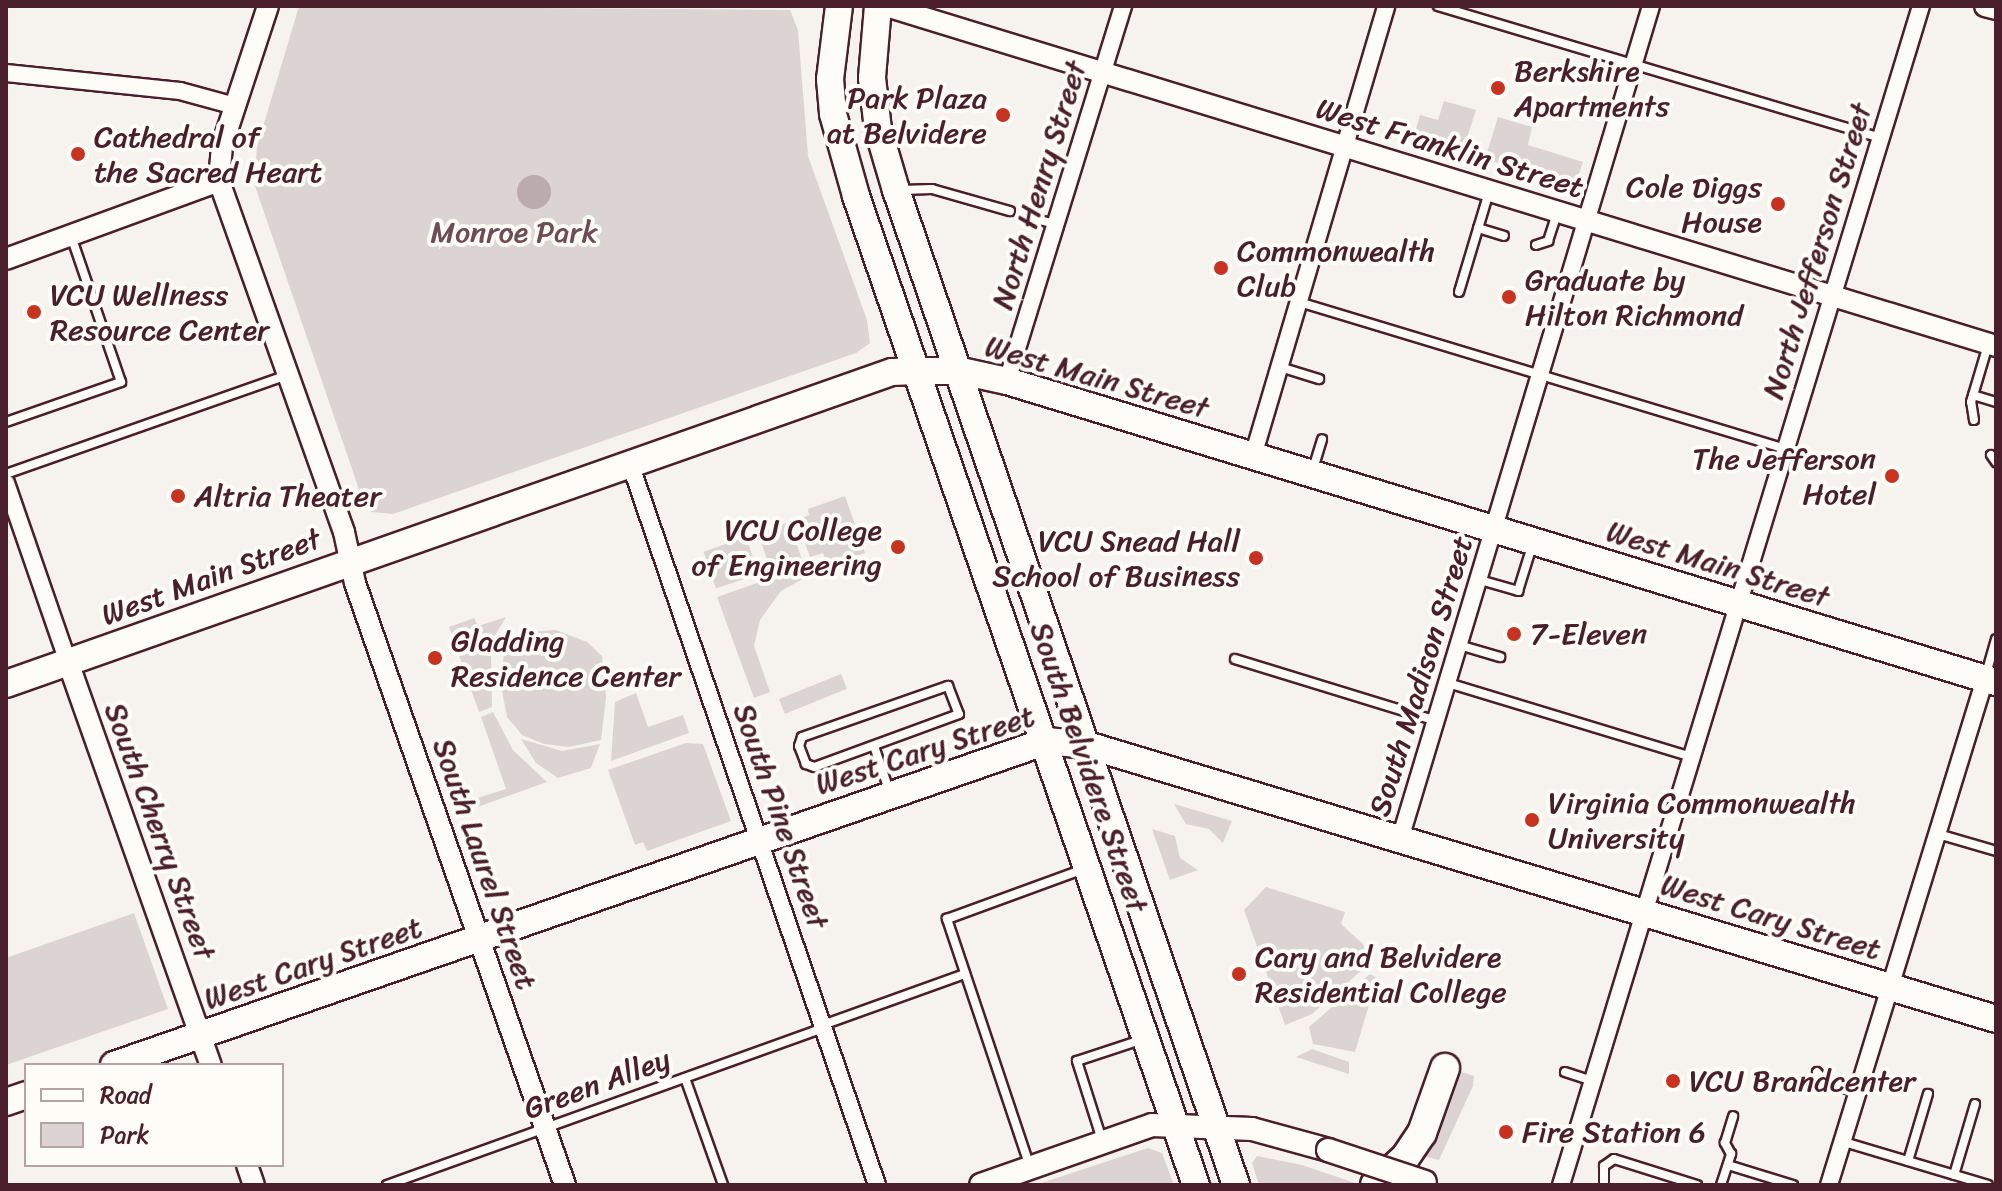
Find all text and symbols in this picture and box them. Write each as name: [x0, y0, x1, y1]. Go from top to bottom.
place label: Berkshire Apartments: [1514, 53, 1669, 124]
street label: North Henry Street: [984, 55, 1094, 315]
marker: Berkshire Apartments: [1489, 79, 1507, 97]
place label: Park Plaza at Belvidere: [828, 80, 987, 150]
street label: West Franklin Street: [1312, 90, 1588, 206]
street label: North Jefferson Street: [1755, 98, 1879, 404]
marker: Park Plaza at Belvidere: [994, 106, 1012, 124]
place label: Cathedral of the Sacred Heart: [94, 119, 323, 190]
marker: Cathedral of the Sacred Heart: [69, 145, 87, 163]
place label: Cole Diggs House: [1627, 169, 1762, 240]
marker: Cole Diggs House: [1769, 195, 1787, 213]
park label: Monroe Park: [430, 214, 598, 250]
place label: Commonwealth Club: [1237, 233, 1435, 304]
marker: Commonwealth Club: [1212, 259, 1230, 277]
place label: Graduate by Hilton Richmond: [1525, 262, 1743, 332]
place label: VCU Wellness Resource Center: [50, 277, 270, 348]
marker: Graduate by Hilton Richmond: [1500, 288, 1518, 306]
marker: VCU Wellness Resource Center: [25, 303, 43, 321]
street label: West Main Street: [980, 328, 1214, 426]
place label: The Jefferson Hotel: [1692, 441, 1876, 512]
marker: The Jefferson Hotel: [1883, 467, 1901, 485]
place label: Altria Theater: [194, 478, 382, 514]
marker: Altria Theater: [169, 487, 187, 505]
place label: VCU College of Engineering: [691, 512, 882, 582]
street label: West Main Street: [1602, 513, 1834, 615]
street label: West Main Street: [96, 520, 326, 634]
place label: VCU Snead Hall School of Business: [993, 523, 1240, 594]
street label: South Madison Street: [1361, 532, 1481, 820]
marker: VCU College of Engineering: [889, 538, 907, 556]
marker: VCU Snead Hall School of Business: [1247, 549, 1265, 567]
place label: 7-Eleven: [1530, 616, 1647, 652]
street label: South Belvidere Street: [1022, 617, 1156, 917]
place label: Gladding Residence Center: [451, 623, 683, 694]
marker: 7-Eleven: [1505, 625, 1523, 643]
marker: Gladding Residence Center: [426, 649, 444, 667]
street label: South Cherry Street: [97, 697, 223, 965]
street label: South Pine Street: [725, 697, 837, 935]
street label: West Cary Street: [810, 697, 1040, 803]
street label: South Laurel Street: [425, 734, 545, 994]
place label: Virginia Commonwealth University: [1548, 785, 1855, 856]
marker: Virginia Commonwealth University: [1523, 811, 1541, 829]
street label: West Cary Street: [1656, 866, 1886, 968]
street label: West Cary Street: [198, 909, 428, 1017]
place label: Cary and Belvidere Residential College: [1255, 939, 1506, 1010]
marker: Cary and Belvidere Residential College: [1230, 965, 1248, 983]
street label: Green Alley: [519, 1041, 675, 1127]
legend: [24, 1063, 284, 1167]
place label: VCU Brandcenter: [1689, 1063, 1915, 1099]
marker: VCU Brandcenter: [1664, 1072, 1682, 1090]
text: Road: [100, 1074, 151, 1116]
text: Park: [100, 1114, 149, 1156]
place label: Fire Station 6: [1522, 1114, 1707, 1150]
marker: Fire Station 6: [1497, 1123, 1515, 1141]

